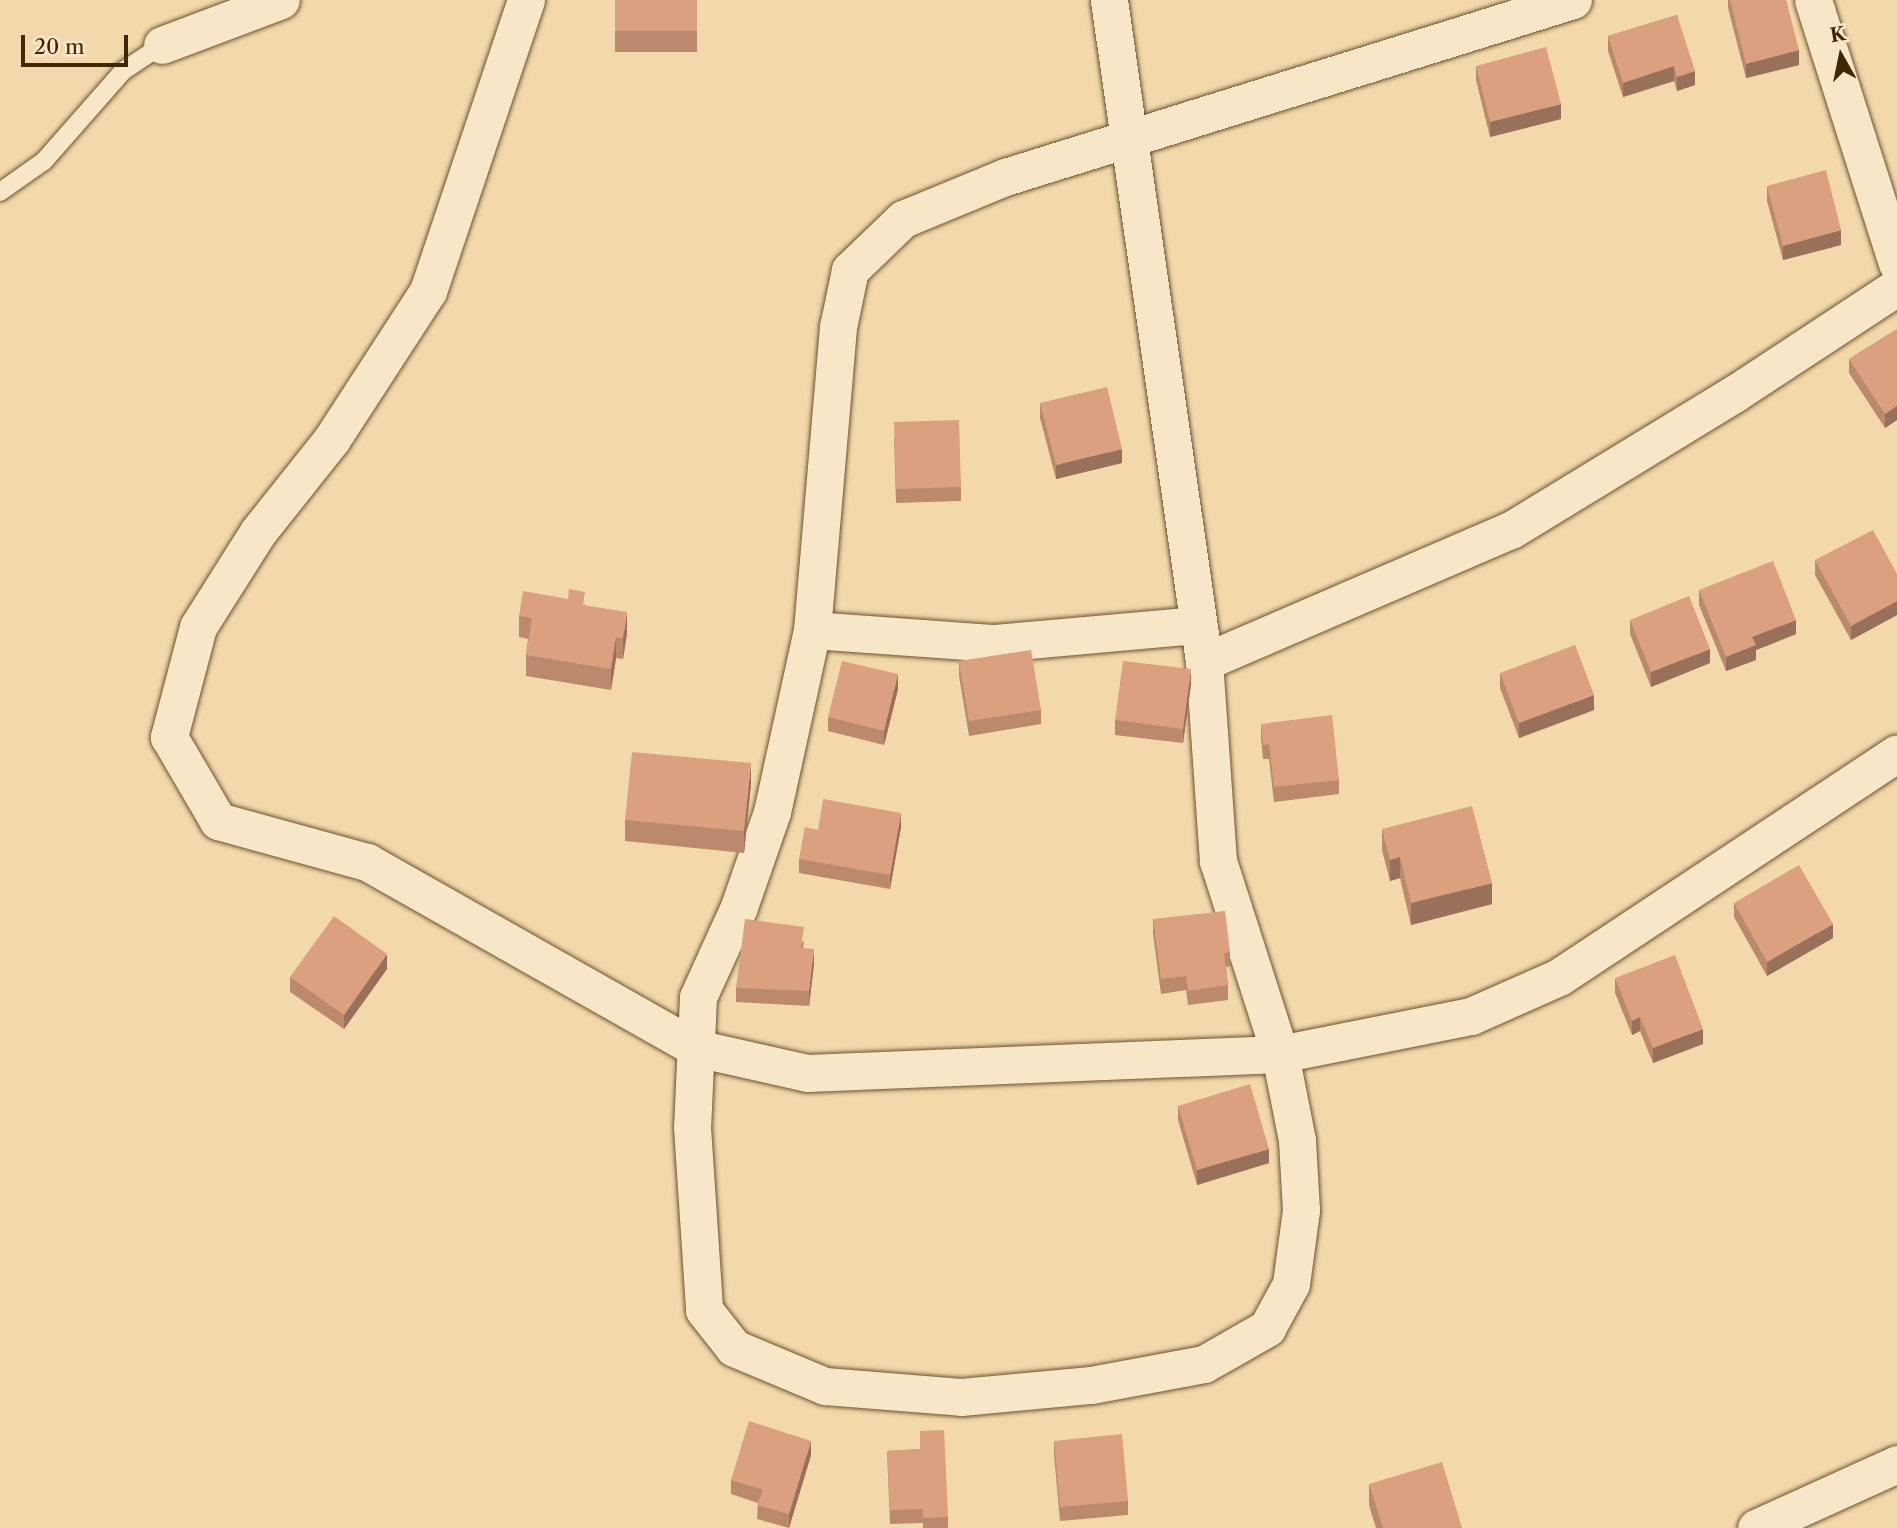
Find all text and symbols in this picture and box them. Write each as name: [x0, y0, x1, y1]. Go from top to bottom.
scale bar: [24, 21, 131, 65]
north arrow: [1806, 21, 1876, 91]
text: K: [1828, 22, 1847, 47]
text: 20 m: [34, 34, 85, 59]

